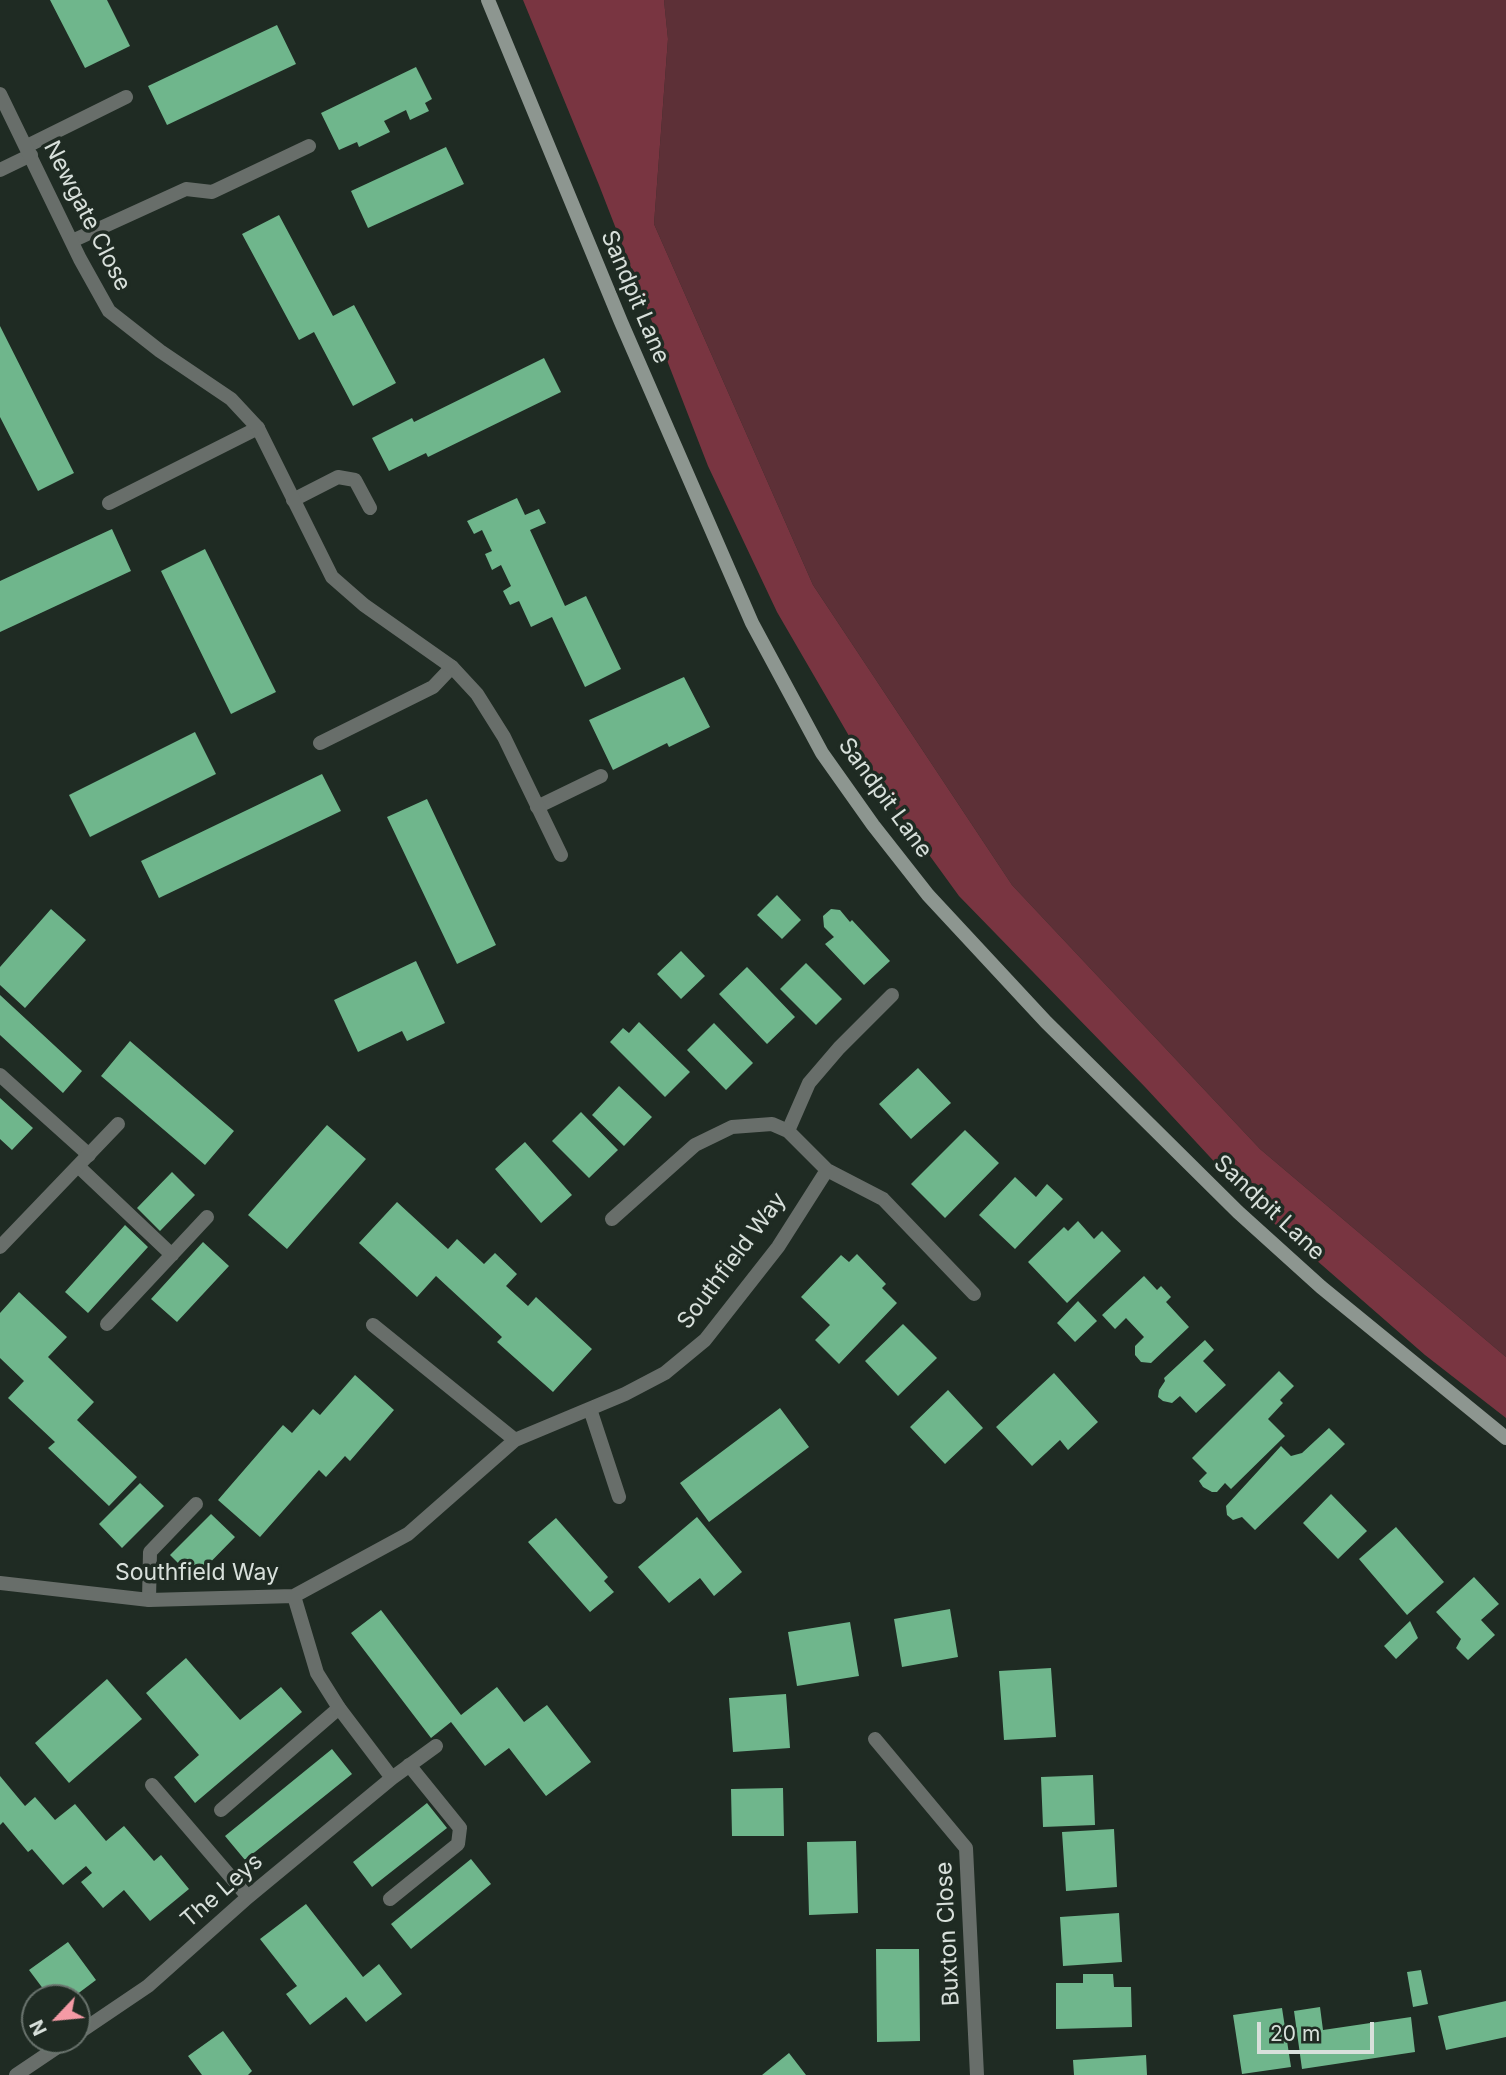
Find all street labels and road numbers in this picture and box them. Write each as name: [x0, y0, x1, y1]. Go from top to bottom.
street label: Newgate Close: [37, 136, 137, 296]
street label: Sandpit Lane: [595, 226, 675, 368]
street label: Sandpit Lane: [832, 732, 938, 864]
street label: Sandpit Lane: [1208, 1150, 1330, 1266]
street label: Southfield Way: [672, 1187, 792, 1335]
street label: Southfield Way: [115, 1559, 279, 1587]
street label: The Leys: [175, 1848, 269, 1934]
street label: Buxton Close: [930, 1861, 966, 2007]

